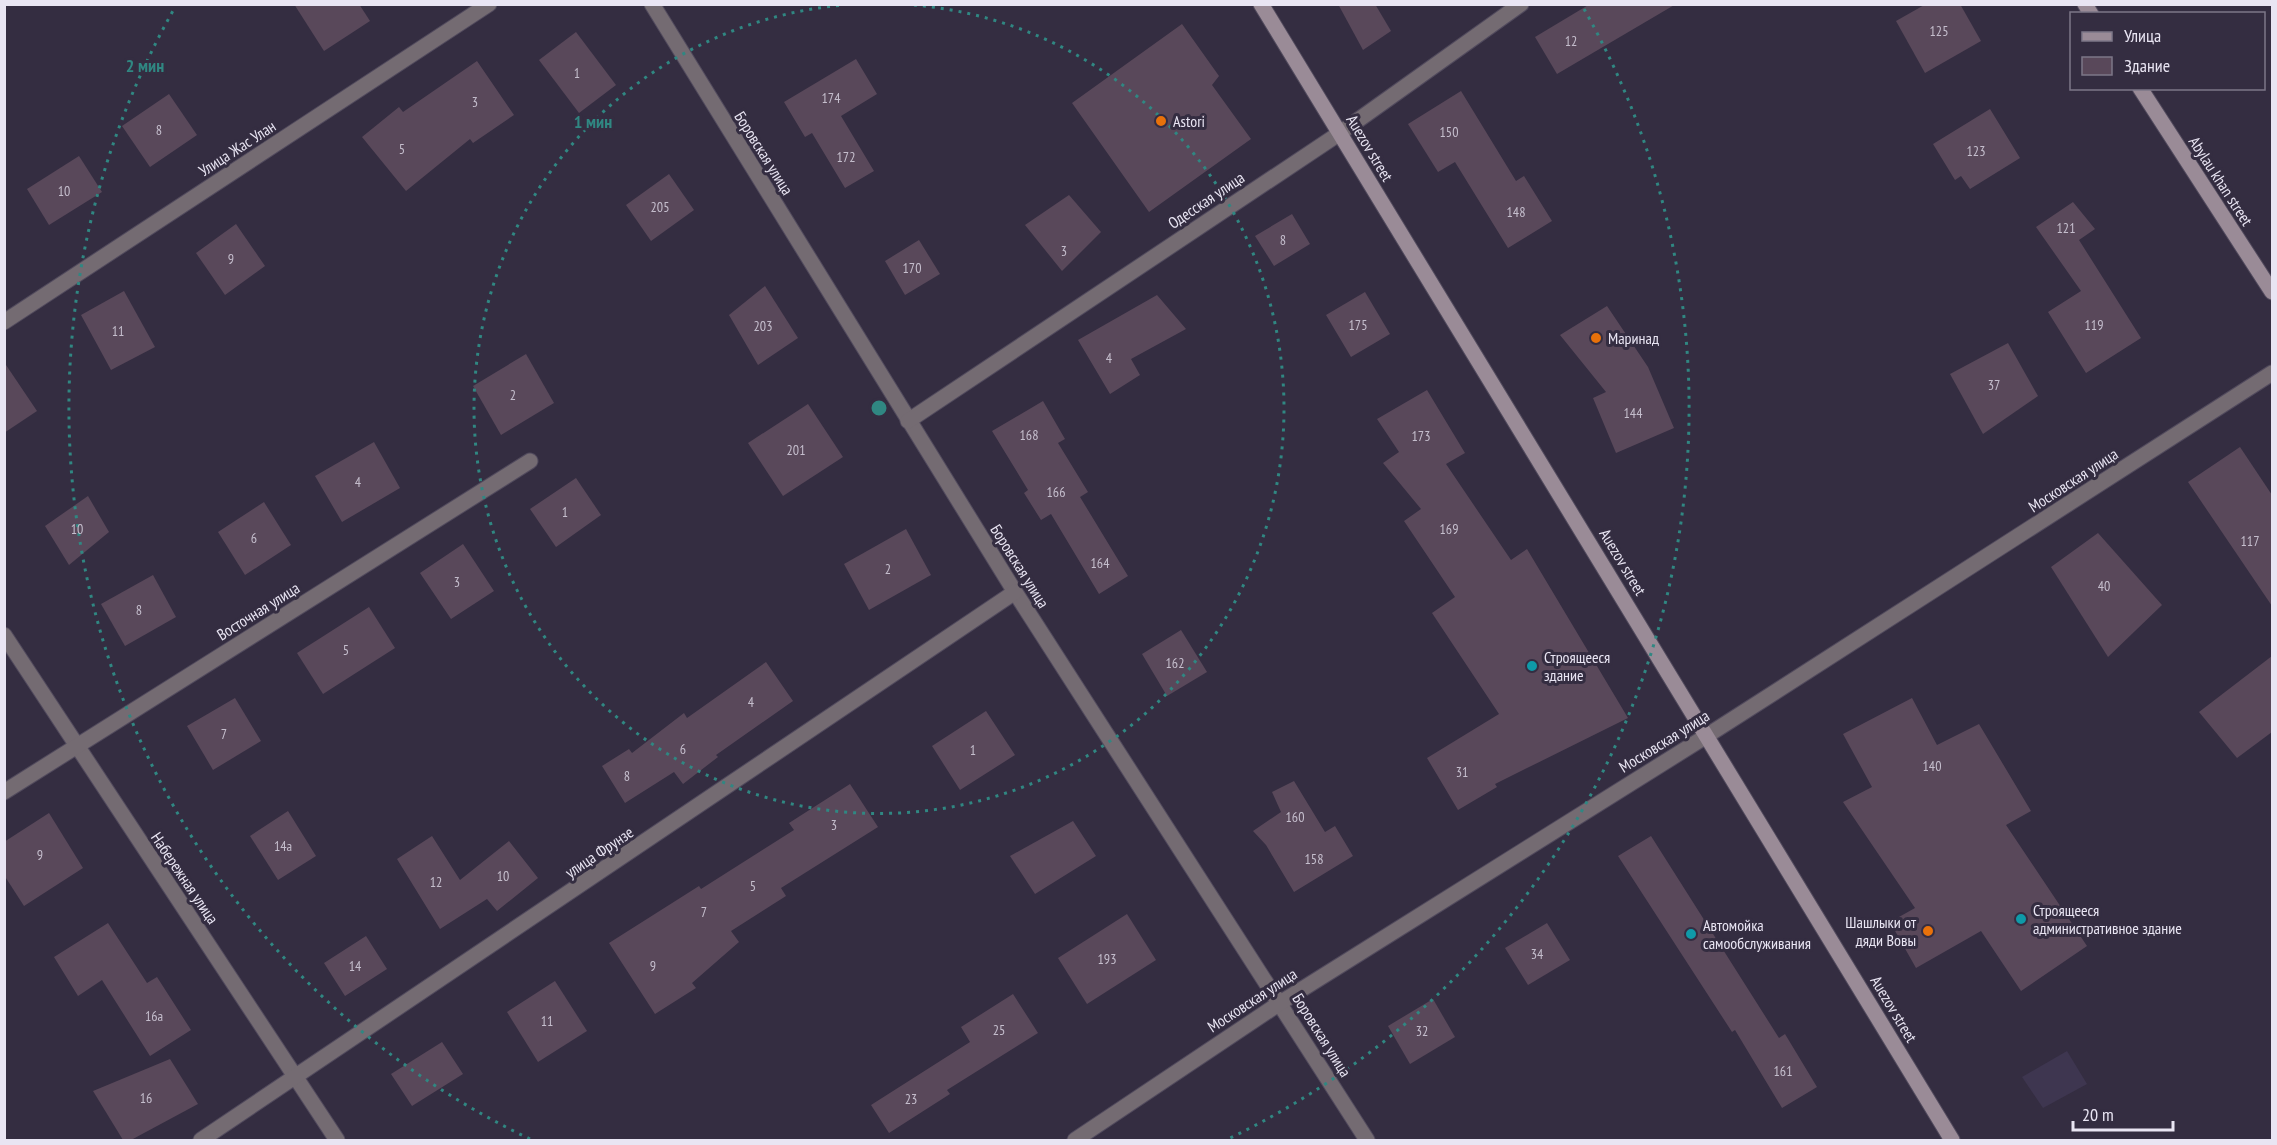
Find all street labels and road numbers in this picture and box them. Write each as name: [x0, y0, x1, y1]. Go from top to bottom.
street label: Боровская улица: [730, 107, 798, 199]
street label: Auezov street: [1342, 111, 1398, 185]
street label: Улица Жас Улан: [195, 116, 279, 180]
street label: Abylau khan street: [2185, 133, 2258, 230]
street label: Одесская улица: [1164, 167, 1248, 233]
street label: Московская улица: [2024, 444, 2122, 516]
street label: Боровская улица: [986, 520, 1054, 612]
street label: Auezov street: [1595, 525, 1651, 599]
street label: Восточная улица: [213, 578, 303, 644]
street label: Московская улица: [1615, 705, 1713, 777]
street label: улица Фрунзе: [561, 822, 637, 882]
street label: Набережная улица: [147, 828, 223, 928]
street label: Московская улица: [1203, 964, 1301, 1036]
street label: Auezov street: [1866, 972, 1922, 1046]
street label: Боровская улица: [1288, 989, 1356, 1081]

